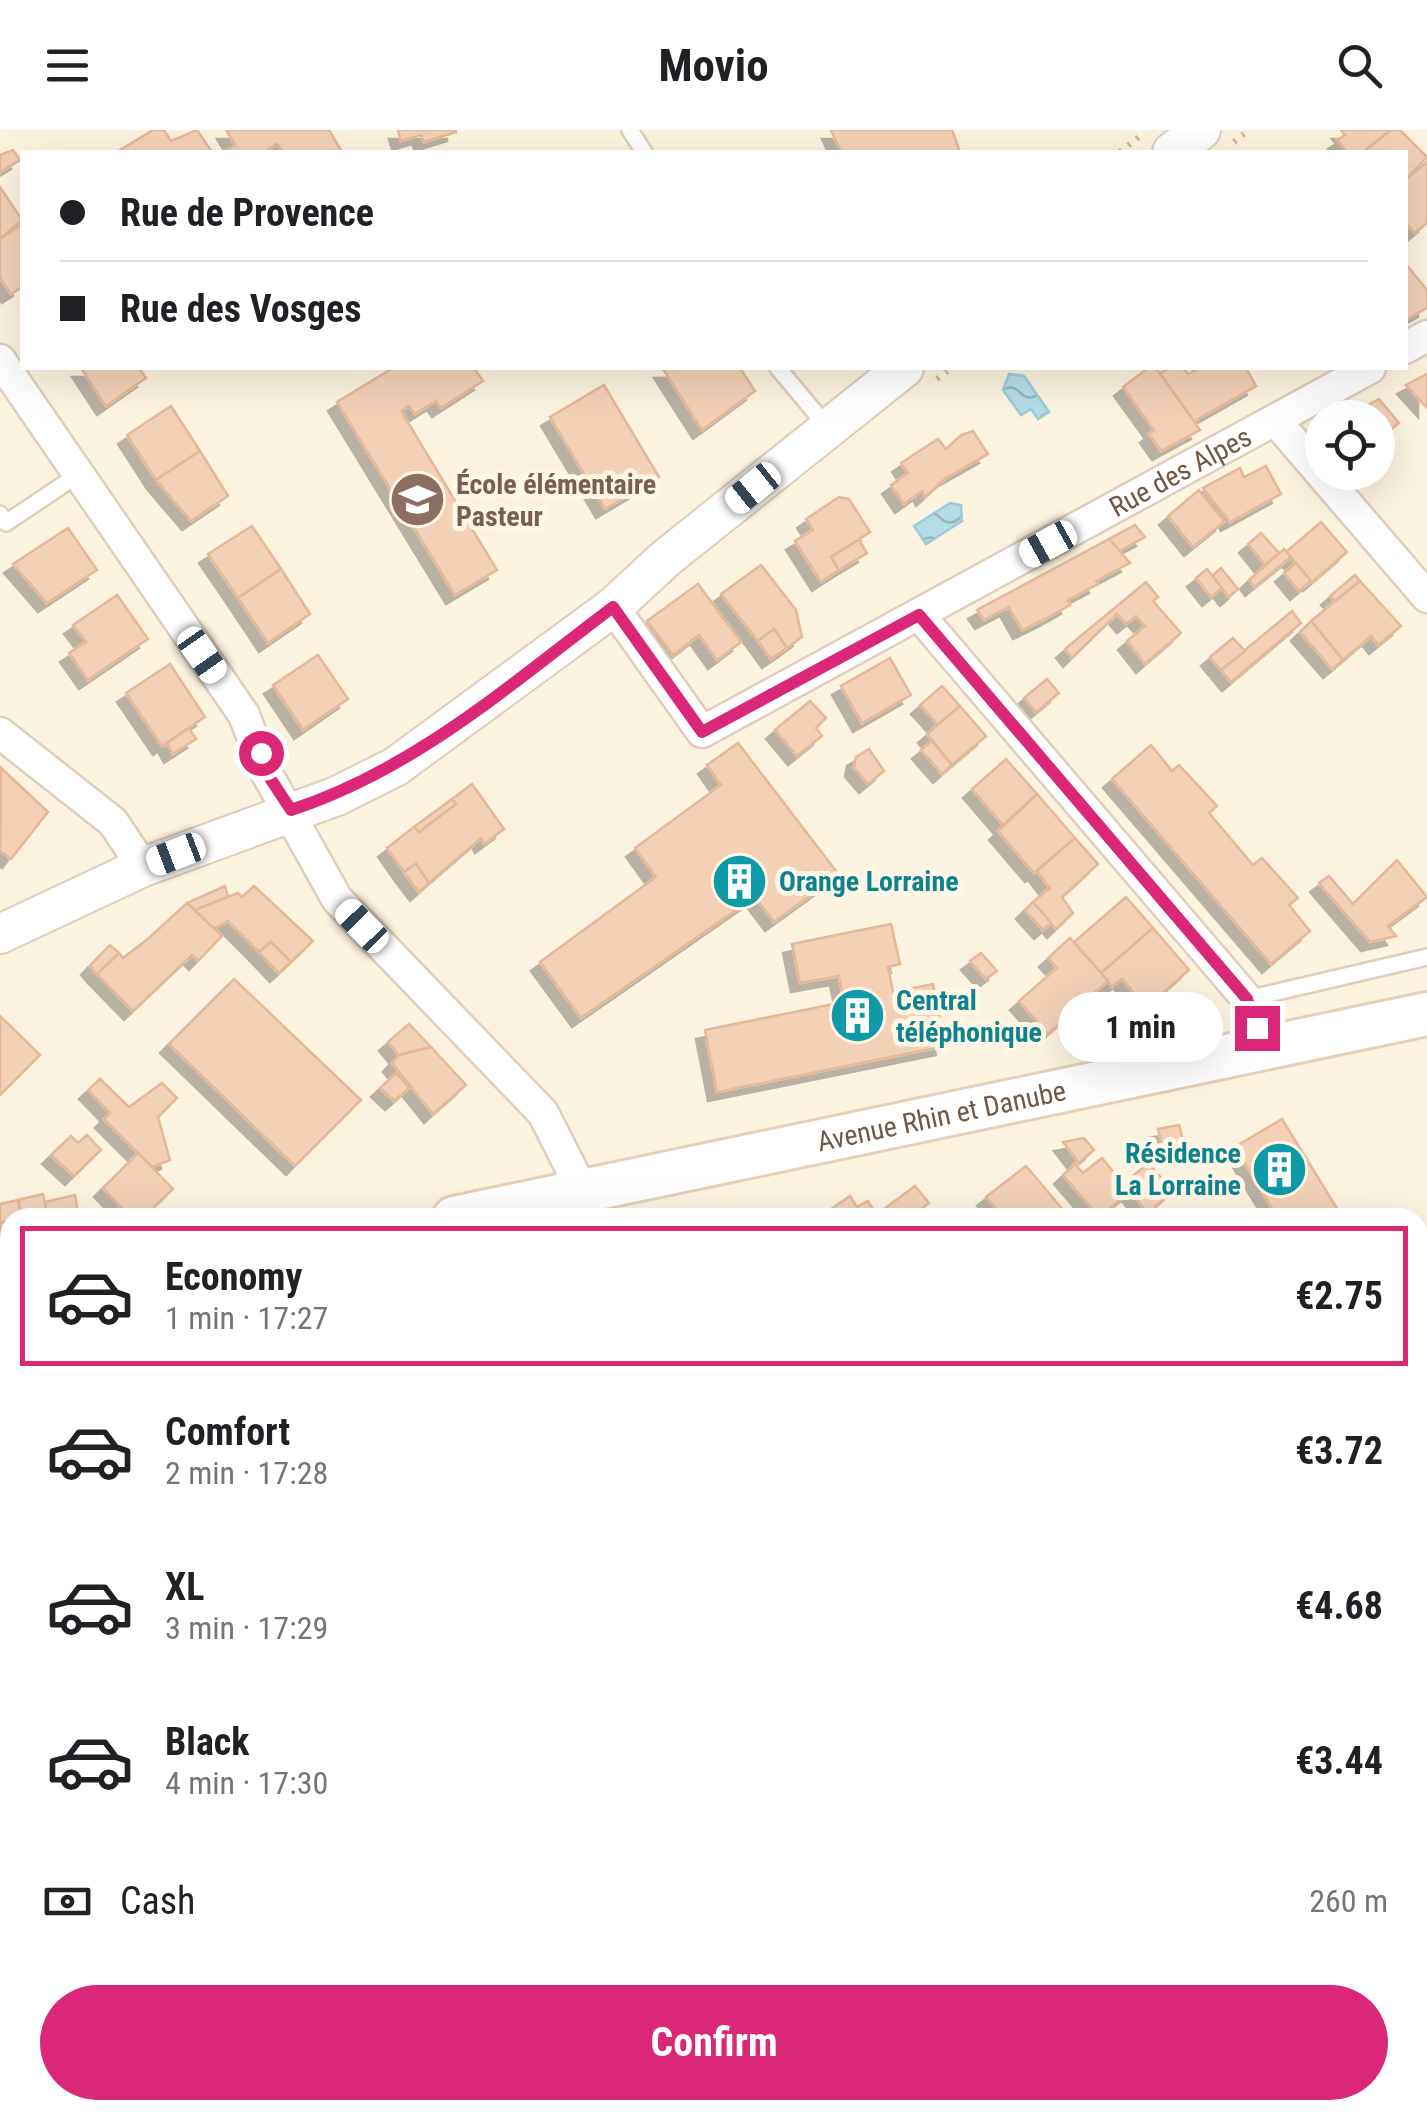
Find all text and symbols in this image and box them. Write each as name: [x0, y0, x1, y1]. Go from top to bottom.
icon: menu: [40, 38, 95, 93]
icon: search: [1332, 38, 1387, 93]
text: Movio: [658, 39, 769, 92]
text: Rue de Provence: [120, 191, 374, 235]
text: Rue des Vosges: [120, 287, 362, 331]
map controls: [1305, 400, 1395, 490]
button: locate: [1305, 400, 1395, 490]
street label: Rue des Alpes: [1104, 420, 1257, 524]
car: [720, 457, 786, 519]
place label: École élémentaire Pasteur: [456, 468, 656, 533]
school or university icon: École élémentaire Pasteur: [387, 470, 447, 530]
car: [1014, 516, 1082, 572]
car: [173, 622, 231, 688]
route start: [239, 731, 284, 776]
car: [143, 829, 209, 879]
building icon: Orange Lorraine: [710, 851, 770, 911]
place label: Orange Lorraine: [779, 865, 959, 898]
car: [330, 894, 394, 958]
place label: Central téléphonique: [896, 984, 1042, 1049]
building icon: Central téléphonique: [827, 986, 887, 1046]
callout: 1 min: [1057, 993, 1222, 1063]
route end: [1235, 1006, 1280, 1051]
text: 1 min: [1105, 1008, 1176, 1046]
street label: Avenue Rhin et Danube: [814, 1074, 1069, 1158]
place label: Résidence La Lorraine: [1115, 1137, 1241, 1202]
building icon: Résidence La Lorraine: [1250, 1139, 1310, 1199]
icon: car: [45, 1251, 135, 1341]
text: Economy: [165, 1255, 302, 1299]
text: €2.75: [1295, 1274, 1383, 1318]
text: 1 min · 17:27: [165, 1299, 328, 1337]
icon: car: [45, 1406, 135, 1496]
text: Comfort: [165, 1410, 290, 1454]
text: €3.72: [1295, 1429, 1383, 1473]
text: 2 min · 17:28: [165, 1454, 328, 1492]
icon: car: [45, 1561, 135, 1651]
text: XL: [165, 1565, 204, 1609]
text: €4.68: [1295, 1584, 1383, 1628]
text: 3 min · 17:29: [165, 1609, 328, 1647]
icon: car: [45, 1716, 135, 1806]
text: Black: [165, 1720, 249, 1764]
text: €3.44: [1295, 1739, 1383, 1783]
text: 4 min · 17:30: [165, 1764, 328, 1802]
icon: cash: [40, 1874, 95, 1929]
text: Cash: [120, 1879, 195, 1923]
text: 260 m: [1309, 1882, 1388, 1920]
button: Confirm: [40, 1985, 1388, 2100]

